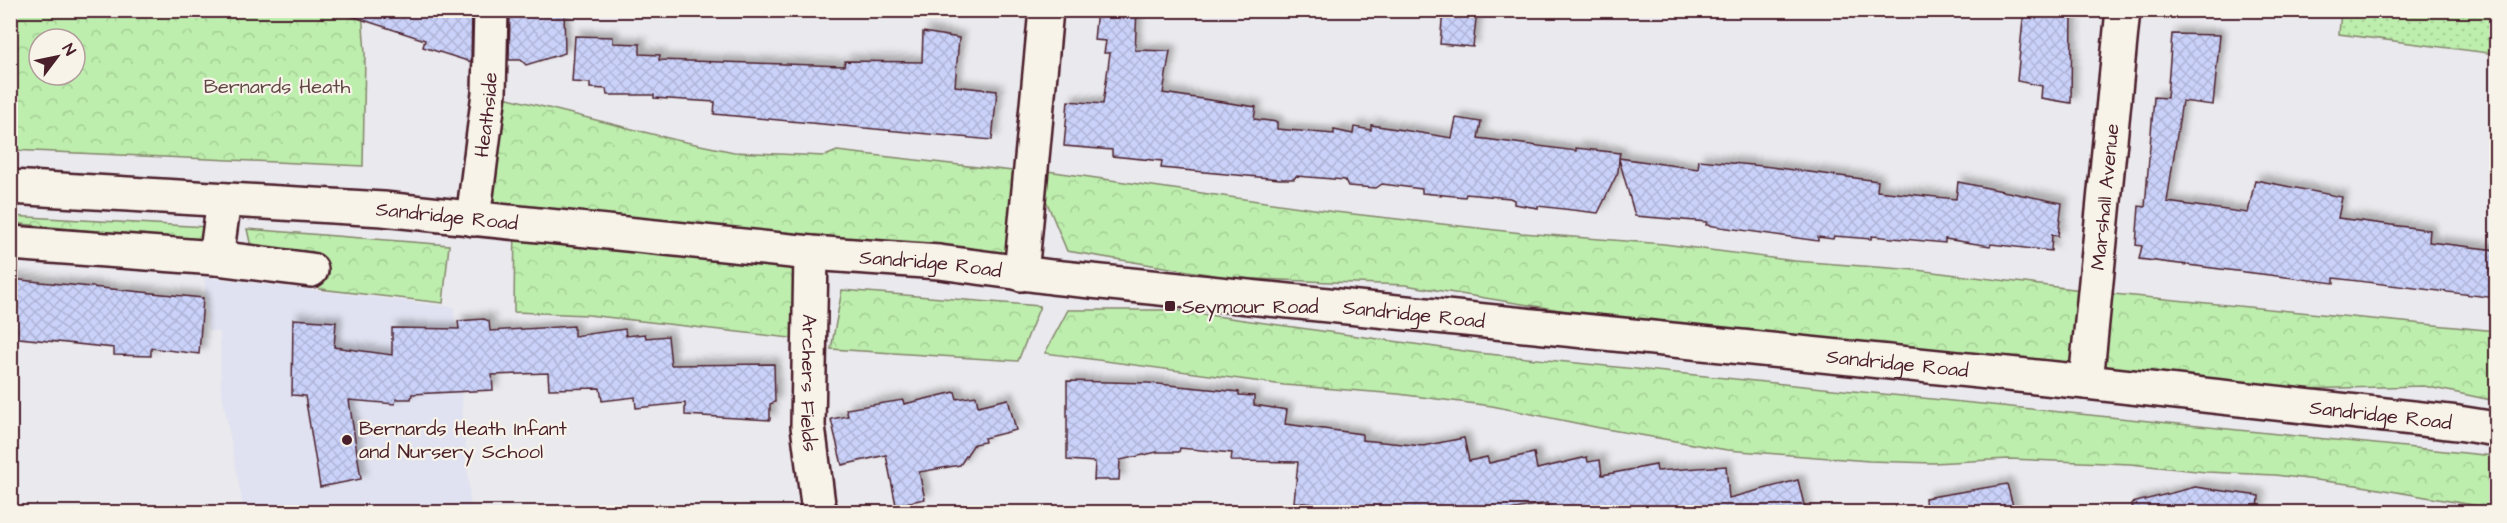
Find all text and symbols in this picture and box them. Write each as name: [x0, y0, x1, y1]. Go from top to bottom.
north arrow: [27, 27, 87, 87]
text: N: [57, 39, 81, 60]
street label: Heathside: [468, 72, 504, 159]
park label: Bernards Heath: [204, 73, 350, 101]
street label: Marshall Avenue: [2084, 122, 2127, 272]
street label: Sandridge Road: [375, 196, 519, 238]
street label: Sandridge Road: [859, 243, 1003, 285]
place label: Seymour Road: [1182, 293, 1319, 322]
street label: Sandridge Road: [1341, 294, 1486, 336]
marker: Seymour Road: [1163, 299, 1177, 313]
street label: Archers Fields: [793, 314, 824, 453]
street label: Sandridge Road: [1825, 343, 1970, 385]
street label: Sandridge Road: [2308, 394, 2453, 437]
place label: Bernards Heath Infant and Nursery School: [359, 415, 567, 467]
marker: Bernards Heath Infant and Nursery School: [340, 433, 354, 447]

